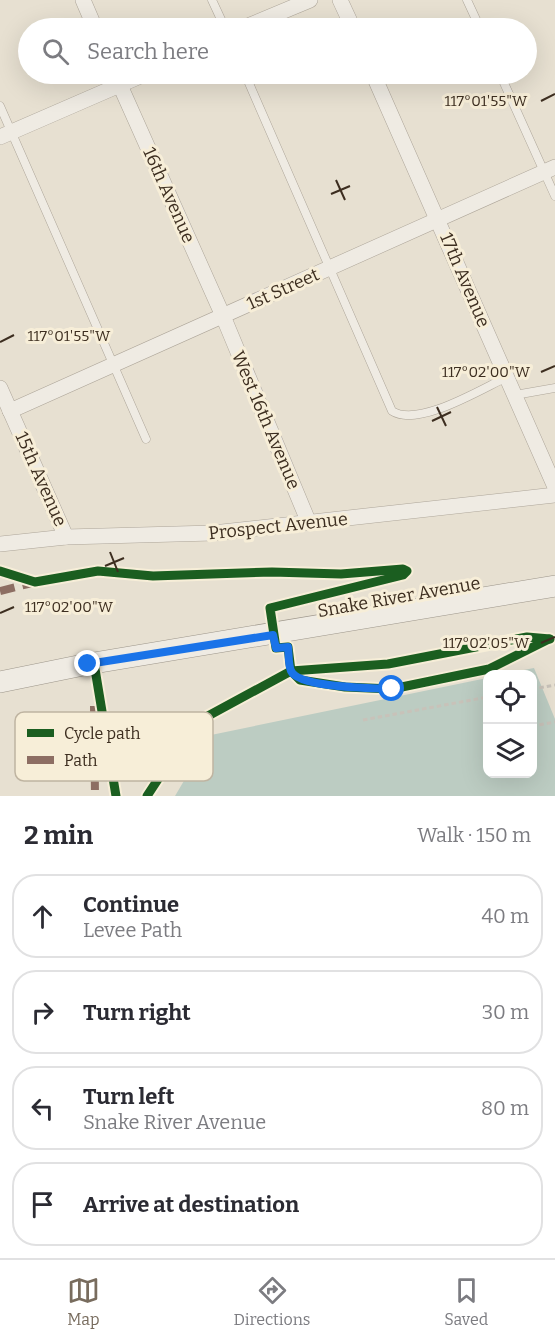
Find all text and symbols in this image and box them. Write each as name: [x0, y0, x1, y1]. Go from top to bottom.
search box: [18, 18, 537, 84]
icon: search: [39, 35, 72, 68]
text: Search here: [87, 38, 209, 65]
text: 117°01'55"W: [445, 92, 528, 110]
street label: 16th Avenue: [138, 144, 200, 246]
street label: 17th Avenue: [435, 229, 495, 331]
street label: 1st Street: [243, 263, 323, 315]
text: 117°01'55"W: [28, 327, 111, 345]
street label: West 16th Avenue: [227, 348, 305, 492]
text: 117°02'00"W: [442, 363, 531, 381]
street label: 15th Avenue: [10, 428, 72, 530]
street label: Prospect Avenue: [207, 508, 349, 544]
street label: Snake River Avenue: [316, 572, 482, 622]
text: 117°02'00"W: [25, 598, 114, 616]
text: 117°02'05"W: [443, 634, 530, 652]
route end: [74, 650, 100, 676]
map controls: [483, 670, 537, 778]
button: locate: [483, 670, 537, 724]
route start: [378, 675, 404, 701]
legend: [15, 712, 213, 781]
text: Cycle path: [64, 724, 140, 743]
button: layers: [483, 724, 537, 778]
text: Path: [64, 751, 98, 770]
text: 2 min: [24, 820, 93, 851]
text: Walk · 150 m: [417, 823, 531, 847]
text: Continue: [83, 891, 179, 918]
icon: ahead: [26, 900, 59, 933]
text: 40 m: [481, 904, 529, 928]
text: Levee Path: [83, 918, 182, 942]
icon: right: [26, 996, 59, 1029]
text: Turn right: [83, 999, 191, 1026]
text: 30 m: [482, 1000, 529, 1024]
text: Turn left: [83, 1083, 175, 1110]
icon: left: [26, 1092, 59, 1125]
text: 80 m: [481, 1096, 529, 1120]
text: Snake River Avenue: [83, 1110, 266, 1134]
icon: arrive: [26, 1188, 59, 1221]
text: Arrive at destination: [83, 1191, 299, 1218]
tab: Map: [67, 1274, 100, 1329]
tab: Directions: [234, 1274, 311, 1329]
tab: Saved: [444, 1274, 488, 1329]

